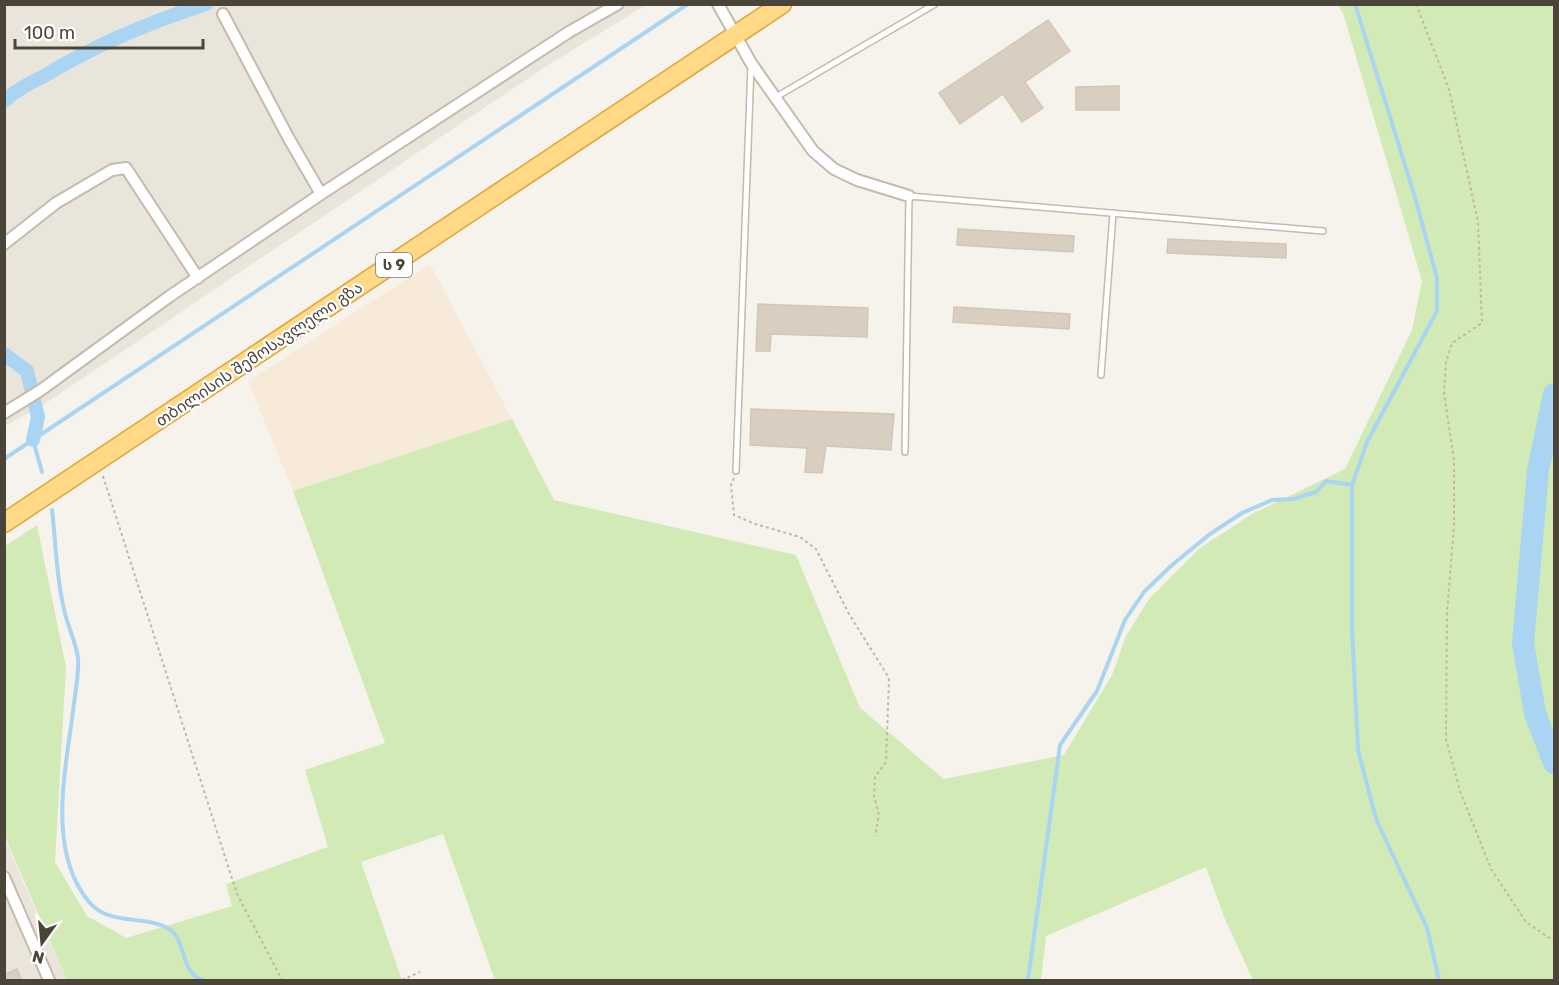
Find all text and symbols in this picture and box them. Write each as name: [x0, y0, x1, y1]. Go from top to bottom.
scale bar: [15, 12, 202, 50]
text: 100 m: [24, 22, 75, 44]
road number: ს 9: [376, 253, 412, 277]
street label: თბილისის შემოსავლელი გზა: [152, 278, 367, 431]
north arrow: [12, 913, 72, 973]
text: N: [30, 946, 46, 968]

